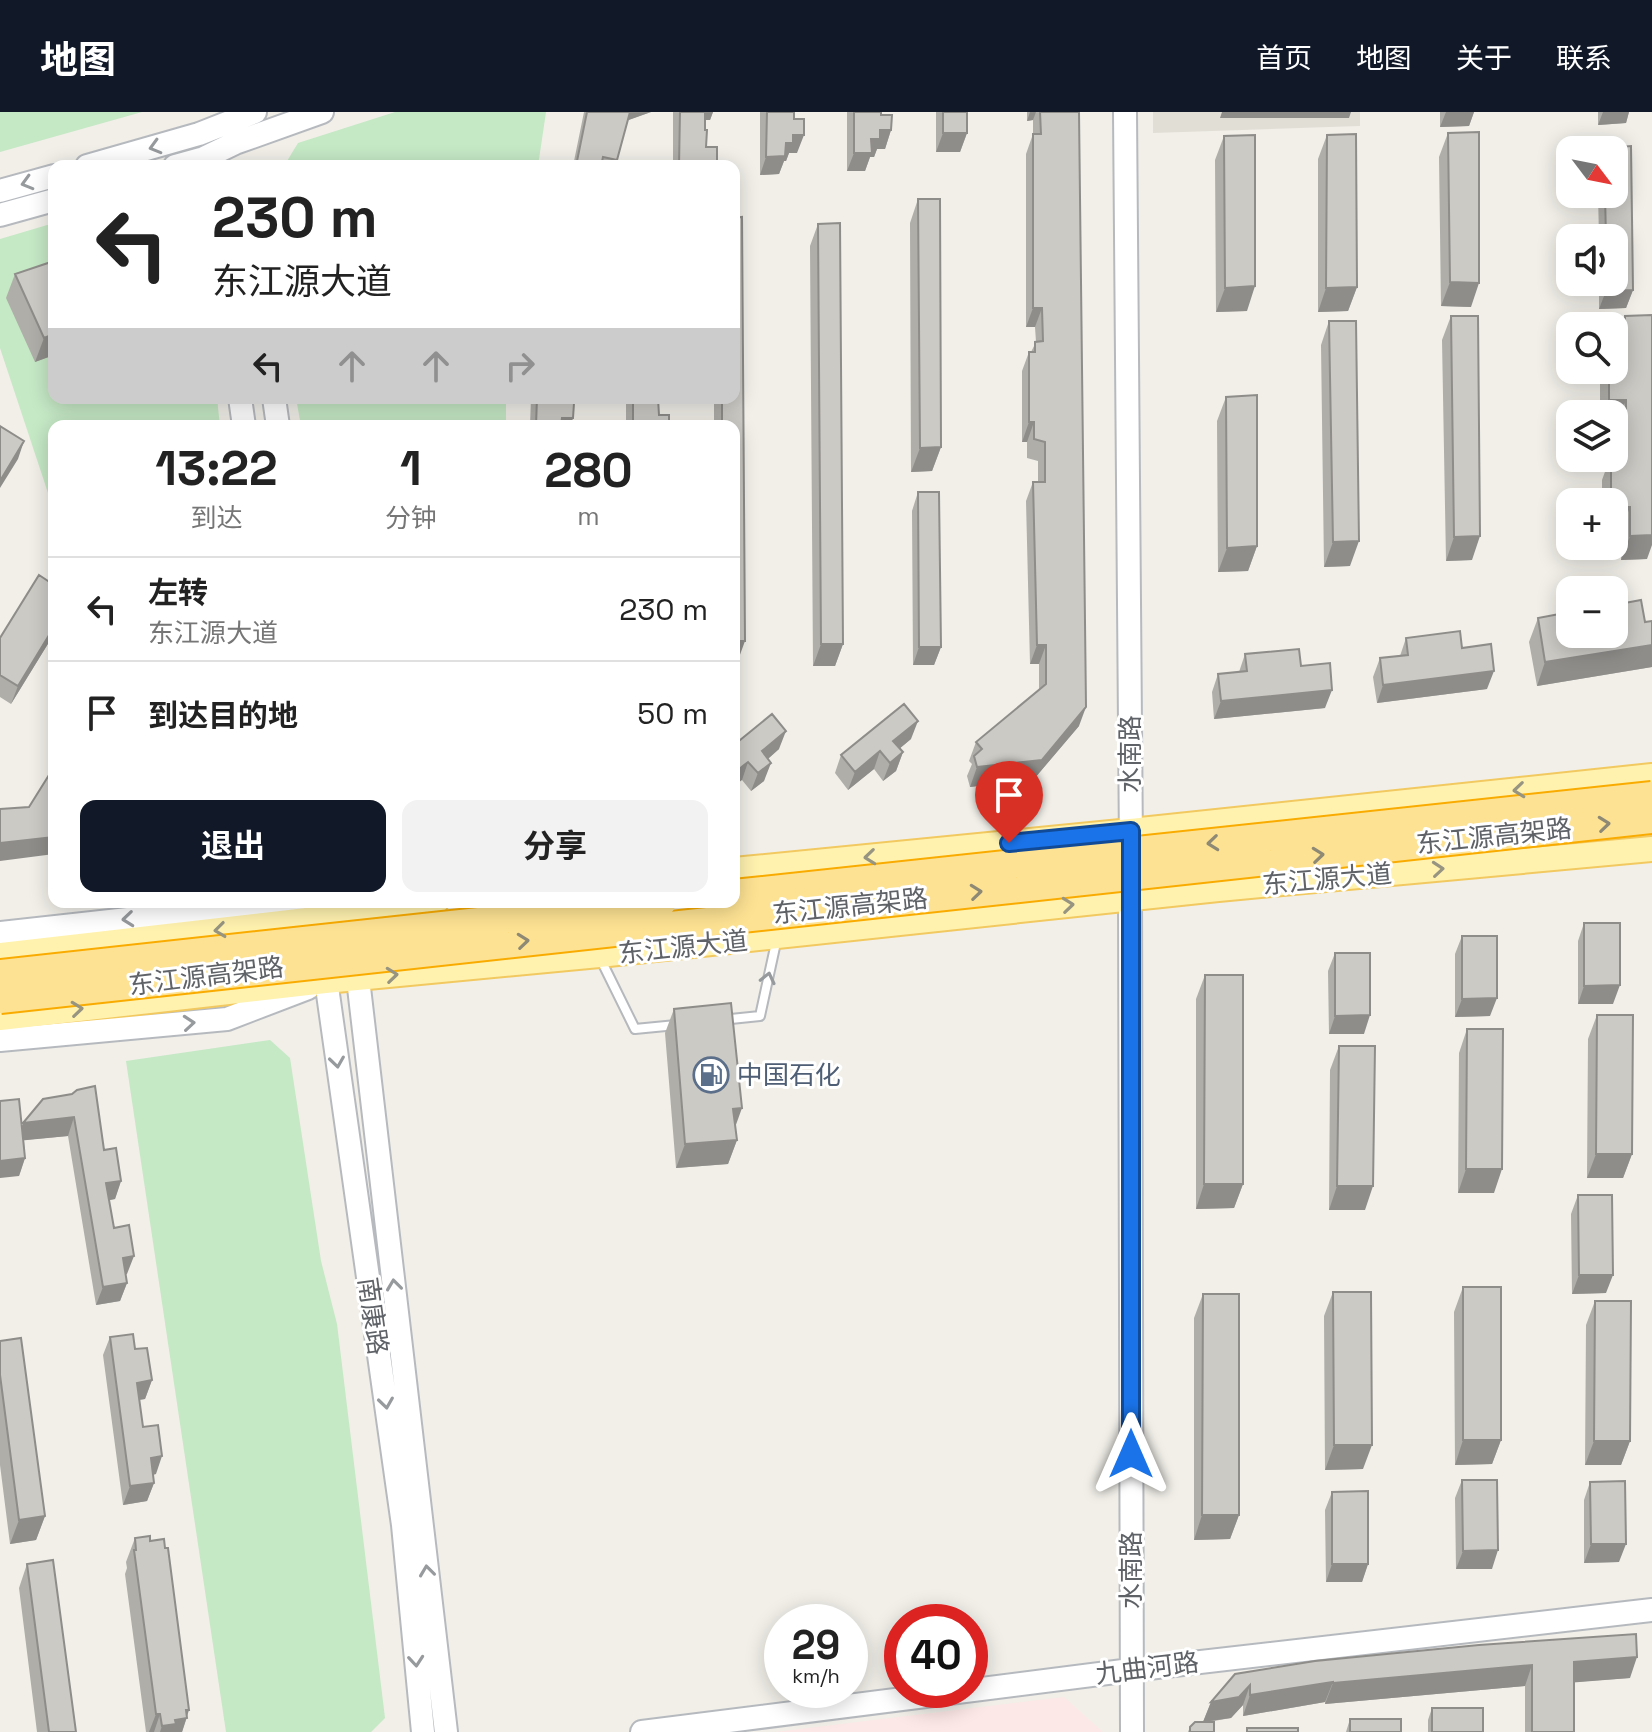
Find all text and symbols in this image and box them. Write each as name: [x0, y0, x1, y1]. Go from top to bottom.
text: 地图: [40, 36, 116, 84]
text: 首页: [1256, 40, 1312, 76]
text: 地图: [1356, 40, 1412, 76]
text: 关于: [1456, 40, 1512, 76]
text: 联系: [1556, 40, 1612, 76]
north arrow: [1556, 136, 1628, 208]
map controls: [1556, 136, 1628, 648]
one-way arrow: [148, 138, 162, 154]
one-way arrow: [21, 174, 34, 190]
text: 230 m: [212, 182, 378, 253]
icon: left: [80, 192, 184, 296]
button: sound: [1556, 224, 1628, 296]
text: 东江源大道: [212, 259, 392, 305]
button: search: [1556, 312, 1628, 384]
icon: left: [246, 344, 290, 388]
icon: ahead: [330, 344, 374, 388]
icon: ahead: [414, 344, 458, 388]
icon: right: [498, 344, 542, 388]
button: layers: [1556, 400, 1628, 472]
text: 13:22: [155, 438, 278, 499]
text: 1: [400, 438, 422, 499]
text: 280: [544, 440, 633, 501]
button: +: [1556, 488, 1628, 560]
text: m: [577, 499, 600, 533]
text: 到达: [190, 501, 242, 535]
text: 分钟: [385, 501, 437, 535]
text: 左转: [148, 573, 208, 612]
button: −: [1556, 576, 1628, 648]
icon: left: [80, 587, 124, 631]
text: 230 m: [619, 590, 708, 629]
text: 东江源大道: [148, 616, 278, 650]
icon: arrive: [80, 691, 124, 735]
text: 50 m: [637, 694, 708, 733]
text: 到达目的地: [148, 696, 298, 735]
street label: 水南路: [1113, 715, 1147, 793]
pin: [975, 761, 1043, 843]
icon: arrive: [987, 773, 1031, 817]
one-way arrow: [1512, 781, 1525, 798]
button: 退出: [80, 800, 386, 892]
button: 分享: [402, 800, 708, 892]
street label: 东江源高架路: [1415, 811, 1573, 861]
one-way arrow: [1598, 816, 1611, 833]
one-way arrow: [1206, 835, 1219, 852]
one-way arrow: [1312, 847, 1325, 864]
one-way arrow: [863, 848, 876, 865]
street label: 东江源大道: [1261, 856, 1393, 902]
one-way arrow: [1432, 860, 1445, 877]
street label: 东江源高架路: [771, 881, 929, 931]
one-way arrow: [970, 884, 983, 901]
one-way arrow: [1062, 896, 1075, 913]
one-way arrow: [121, 910, 134, 927]
one-way arrow: [213, 921, 226, 938]
street label: 东江源大道: [617, 923, 749, 971]
one-way arrow: [517, 933, 530, 950]
street label: 东江源高架路: [127, 950, 285, 1002]
one-way arrow: [385, 966, 398, 983]
one-way arrow: [759, 972, 776, 985]
one-way arrow: [71, 1001, 84, 1018]
one-way arrow: [183, 1014, 196, 1031]
one-way arrow: [328, 1056, 345, 1069]
fuel station icon: 中国石化: [692, 1056, 730, 1094]
place label: 中国石化: [737, 1058, 841, 1092]
street label: 南康路: [351, 1275, 395, 1357]
one-way arrow: [385, 1278, 402, 1291]
one-way arrow: [377, 1396, 394, 1410]
position arrow: [1089, 1412, 1173, 1496]
street label: 水南路: [1114, 1531, 1148, 1609]
one-way arrow: [419, 1564, 436, 1578]
speed limit sign: 40: [884, 1604, 988, 1708]
text: 29: [792, 1620, 840, 1671]
street label: 九曲河路: [1093, 1645, 1201, 1691]
one-way arrow: [407, 1655, 424, 1668]
text: km/h: [792, 1663, 840, 1689]

